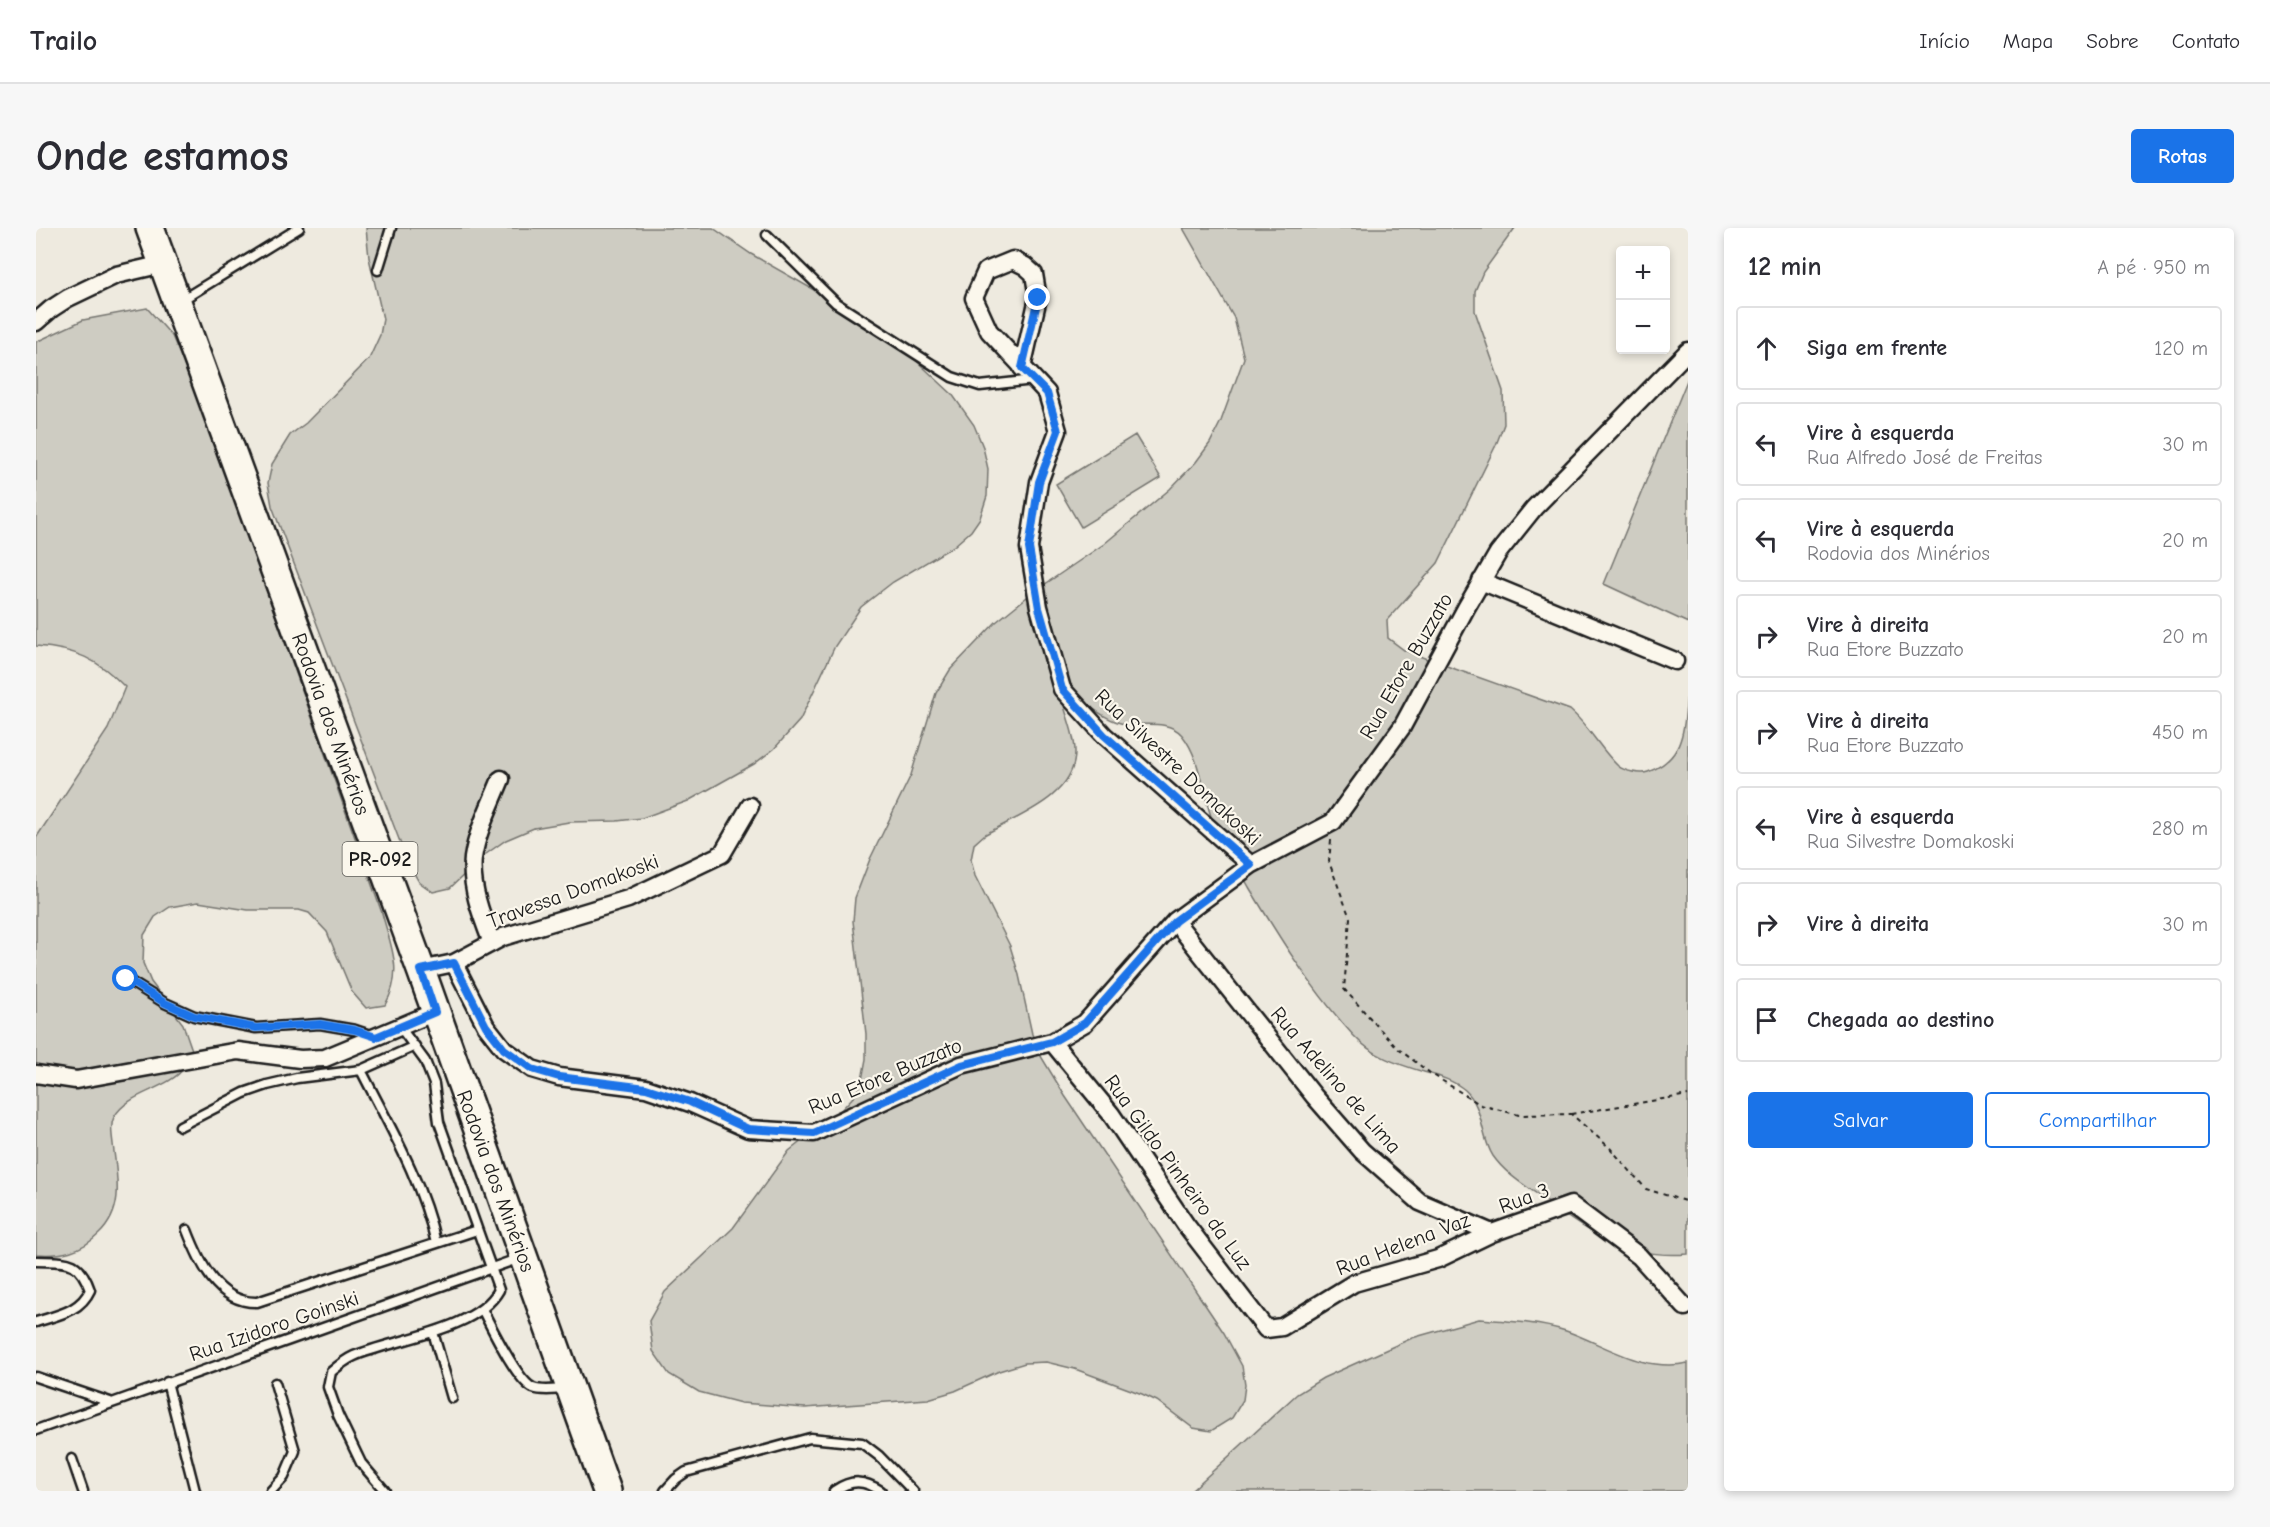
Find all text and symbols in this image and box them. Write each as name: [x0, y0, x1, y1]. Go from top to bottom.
text: Trailo: [30, 25, 97, 57]
text: Início: [1919, 29, 1970, 53]
text: Mapa: [2003, 29, 2053, 53]
text: Sobre: [2086, 29, 2139, 53]
text: Contato: [2172, 29, 2240, 53]
button: Rotas: [2131, 129, 2234, 183]
text: Onde estamos: [36, 132, 289, 181]
map controls: [1616, 246, 1670, 354]
button: +: [1616, 246, 1670, 300]
text: 12 min: [1748, 252, 1822, 282]
text: A pé · 950 m: [2097, 256, 2210, 279]
route end: [1024, 284, 1050, 310]
button: −: [1616, 300, 1670, 354]
icon: ahead: [1750, 332, 1783, 365]
text: Siga em frente: [1807, 335, 1947, 361]
text: 120 m: [2154, 337, 2208, 360]
text: Vire à esquerda: [1807, 420, 1955, 446]
icon: left: [1750, 428, 1783, 461]
text: 30 m: [2162, 433, 2208, 456]
text: Rua Alfredo José de Freitas: [1807, 446, 2042, 469]
text: Vire à esquerda: [1807, 516, 1955, 542]
icon: left: [1750, 524, 1783, 557]
text: 20 m: [2162, 529, 2208, 552]
text: Rodovia dos Minérios: [1807, 542, 1990, 565]
street label: Rua Etore Buzzato: [1354, 589, 1458, 743]
text: Vire à direita: [1807, 612, 1929, 638]
icon: right: [1750, 620, 1783, 653]
text: 20 m: [2162, 625, 2208, 648]
street label: Rodovia dos Minérios: [287, 630, 375, 818]
text: Rua Etore Buzzato: [1807, 638, 1964, 661]
street label: Rua Silvestre Domakoski: [1090, 684, 1266, 850]
text: Vire à direita: [1807, 708, 1929, 734]
icon: right: [1750, 716, 1783, 749]
text: 450 m: [2152, 721, 2208, 744]
text: Rua Etore Buzzato: [1807, 734, 1964, 757]
text: Vire à esquerda: [1807, 804, 1955, 830]
icon: left: [1750, 812, 1783, 845]
text: 280 m: [2152, 817, 2208, 840]
text: Rua Silvestre Domakoski: [1807, 830, 2015, 853]
road number: PR-092: [342, 842, 418, 876]
street label: Travessa Domakoski: [484, 849, 662, 933]
icon: right: [1750, 908, 1783, 941]
text: Vire à direita: [1807, 911, 1929, 937]
text: 30 m: [2162, 913, 2208, 936]
route start: [112, 965, 138, 991]
street label: Rua Adelino de Lima: [1266, 1002, 1406, 1158]
icon: arrive: [1750, 1004, 1783, 1037]
text: Chegada ao destino: [1807, 1007, 1994, 1033]
street label: Rua Etore Buzzato: [805, 1033, 965, 1119]
street label: Rua Gildo Pinheiro da Luz: [1099, 1070, 1257, 1274]
street label: Rodovia dos Minérios: [452, 1087, 540, 1275]
button: Salvar: [1748, 1092, 1973, 1148]
button: Compartilhar: [1985, 1092, 2210, 1148]
street label: Rua 3: [1496, 1178, 1552, 1218]
street label: Rua Helena Vaz: [1333, 1207, 1473, 1281]
street label: Rua Izidoro Goinski: [186, 1286, 362, 1366]

